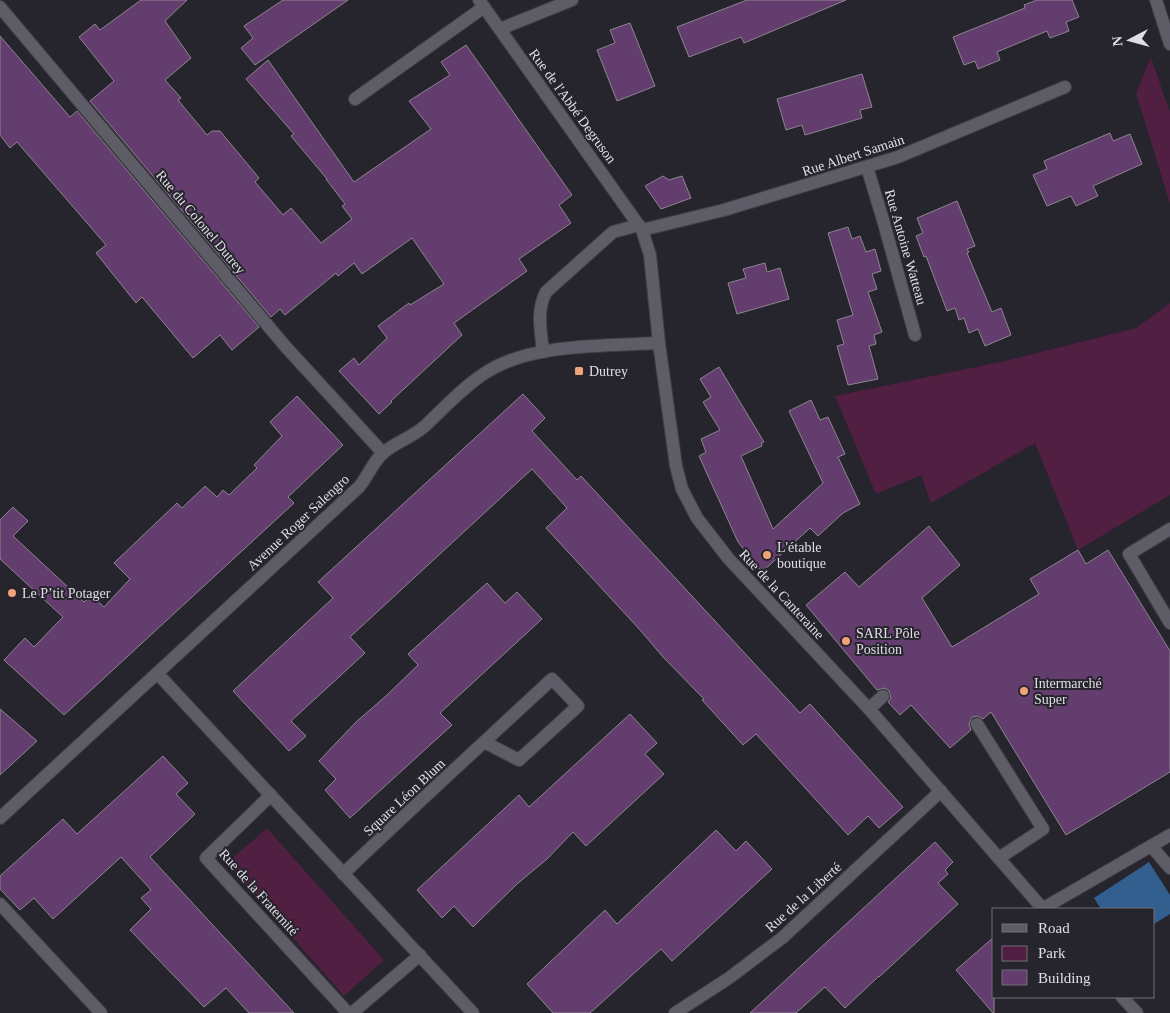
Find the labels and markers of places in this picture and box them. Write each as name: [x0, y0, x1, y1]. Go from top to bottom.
place label: Dutrey: [589, 364, 628, 379]
marker: Dutrey: [573, 365, 585, 377]
place label: L'étable boutique: [777, 540, 826, 571]
marker: L'étable boutique: [761, 549, 773, 561]
place label: Le P’tit Potager: [22, 586, 111, 601]
marker: Le P’tit Potager: [6, 587, 18, 599]
place label: SARL Pôle Position: [856, 626, 920, 657]
marker: SARL Pôle Position: [840, 635, 852, 647]
place label: Intermarché Super: [1034, 676, 1102, 707]
marker: Intermarché Super: [1018, 685, 1030, 697]

